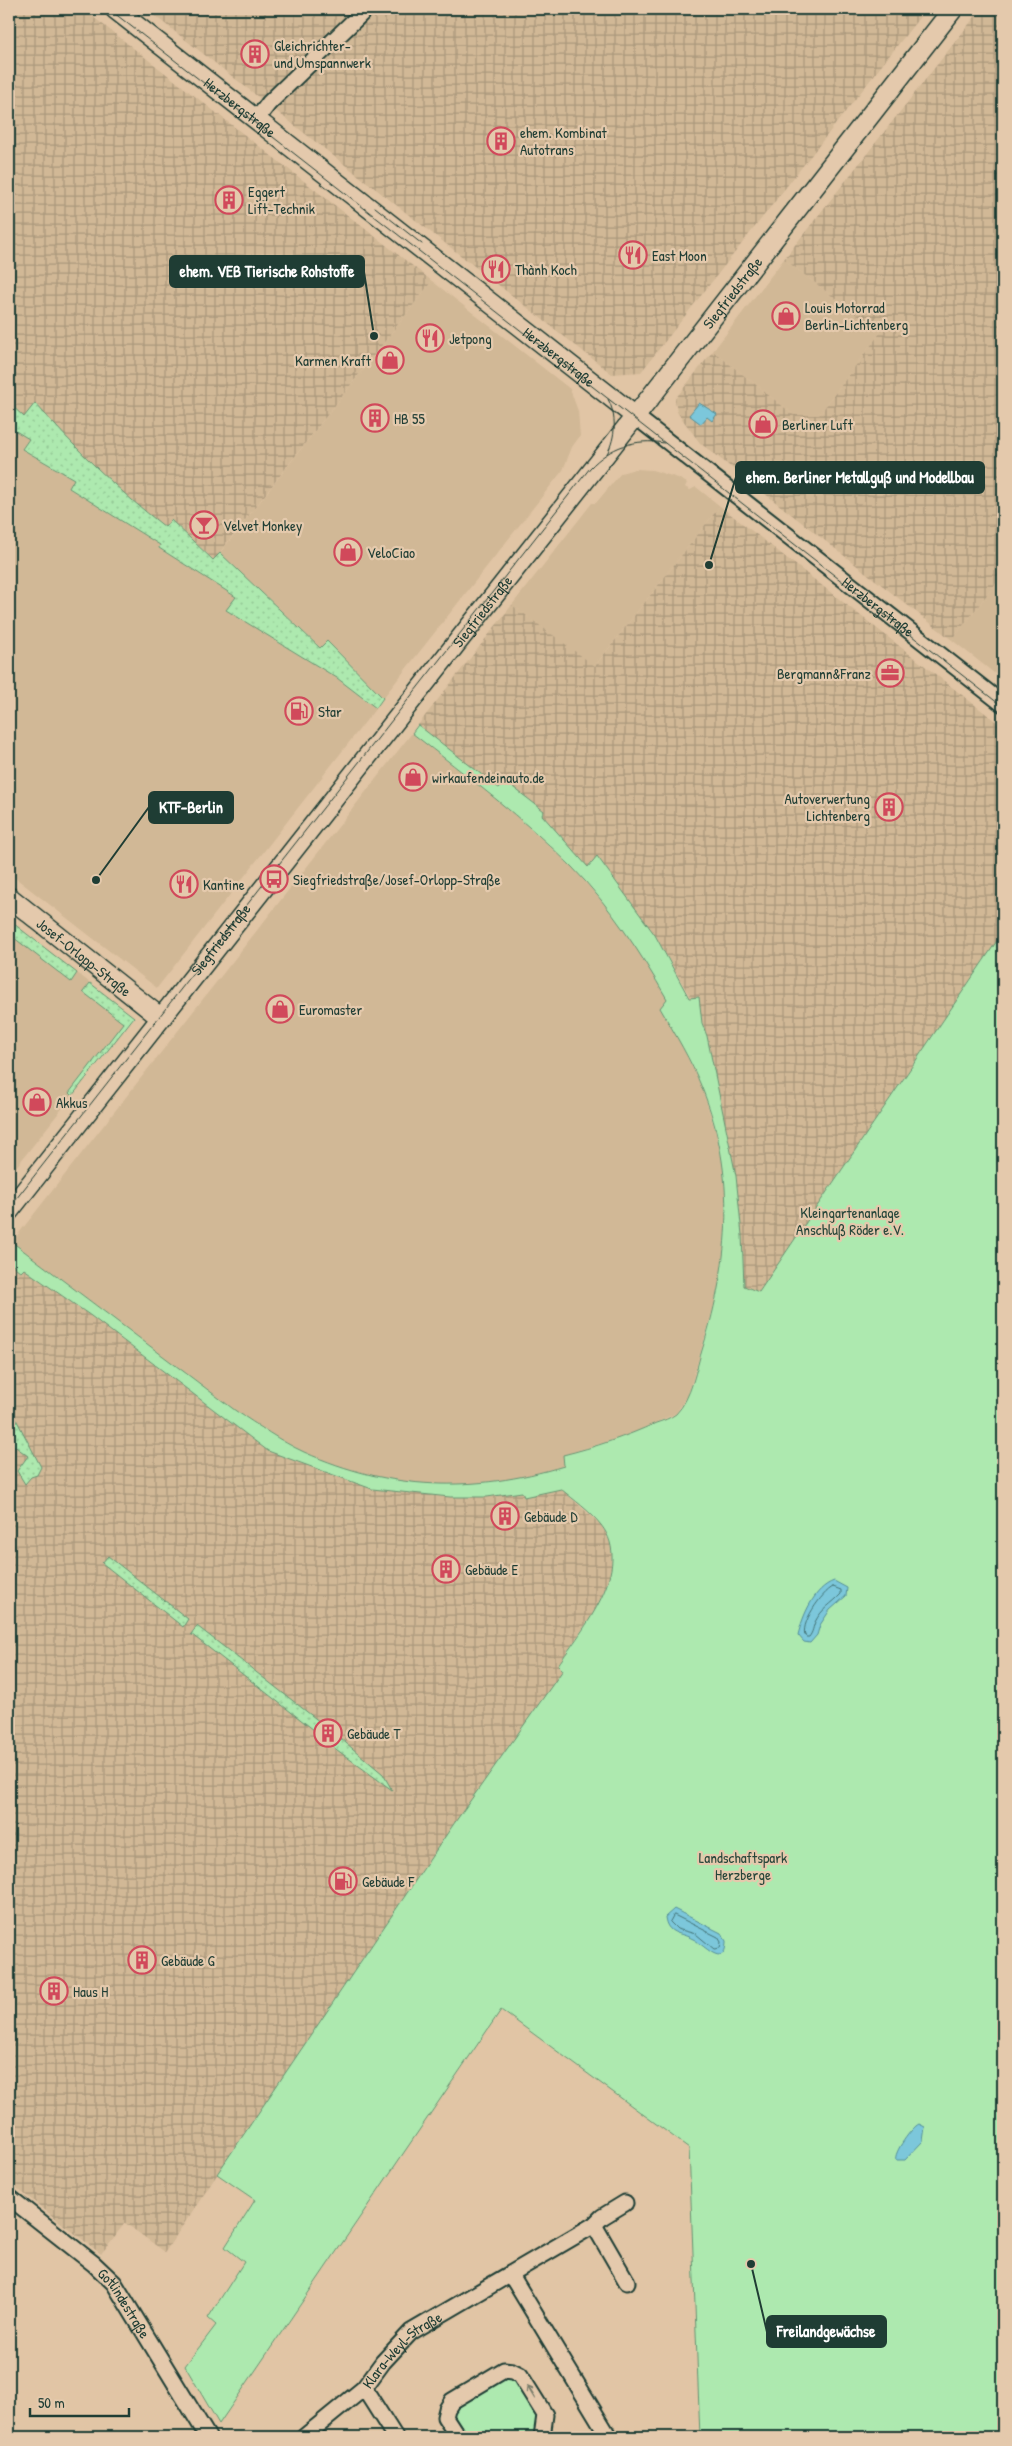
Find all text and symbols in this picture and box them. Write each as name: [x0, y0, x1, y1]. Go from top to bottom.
place label: Gleichrichter- und Umspannwerk: [274, 35, 371, 73]
building icon: Gleichrichter- und Umspannwerk: [240, 39, 270, 69]
street label: Herzbergstraße: [200, 72, 281, 142]
place label: ehem. Kombinat Autotrans: [520, 122, 607, 160]
building icon: ehem. Kombinat Autotrans: [486, 126, 516, 156]
place label: Eggert Lift-Technik: [248, 181, 315, 219]
building icon: Eggert Lift-Technik: [214, 185, 244, 215]
restaurant icon: East Moon: [618, 240, 648, 270]
place label: East Moon: [652, 245, 707, 266]
street label: Siegfriedstraße: [697, 252, 767, 333]
restaurant icon: Thành Koch: [481, 254, 511, 284]
callout: ehem. VEB Tierische Rohstoffe: [170, 256, 364, 287]
place label: Thành Koch: [515, 259, 577, 280]
text: ehem. VEB Tierische Rohstoffe: [180, 260, 355, 282]
place label: Louis Motorrad Berlin-Lichtenberg: [805, 297, 908, 335]
shop icon: Louis Motorrad Berlin-Lichtenberg: [771, 301, 801, 331]
street label: Herzbergstraße: [519, 322, 600, 392]
restaurant icon: Jetpong: [415, 323, 445, 353]
place label: Jetpong: [449, 328, 492, 349]
shop icon: Karmen Kraft: [375, 345, 405, 375]
place label: Karmen Kraft: [295, 350, 372, 371]
building icon: HB 55: [360, 403, 390, 433]
place label: HB 55: [394, 408, 425, 429]
shop icon: Berliner Luft: [748, 409, 778, 439]
place label: Berliner Luft: [782, 414, 854, 435]
callout: ehem. Berliner Metallguß und Modellbau: [736, 462, 984, 493]
text: ehem. Berliner Metallguß und Modellbau: [746, 466, 975, 489]
bar icon: Velvet Monkey: [189, 510, 219, 540]
place label: Velvet Monkey: [223, 515, 302, 536]
shop icon: VeloCiao: [333, 537, 363, 567]
place label: VeloCiao: [367, 542, 415, 563]
street label: Siegfriedstraße: [447, 571, 517, 651]
street label: Herzbergstraße: [838, 572, 919, 641]
office icon: Bergmann&Franz: [875, 658, 905, 688]
place label: Bergmann&Franz: [777, 663, 872, 684]
fuel station icon: Star: [284, 696, 314, 726]
place label: Star: [318, 701, 342, 722]
shop icon: wirkaufendeinauto.de: [398, 762, 428, 792]
place label: wirkaufendeinauto.de: [432, 767, 544, 788]
place label: Autoverwertung Lichtenberg: [784, 788, 870, 826]
callout: KTF-Berlin: [149, 792, 233, 823]
building icon: Autoverwertung Lichtenberg: [874, 792, 904, 822]
text: KTF-Berlin: [159, 796, 223, 818]
bus stop icon: Siegfriedstraße/Josef-Orlopp-Straße: [259, 864, 289, 894]
restaurant icon: Kantine: [169, 869, 199, 899]
place label: Siegfriedstraße/Josef-Orlopp-Straße: [293, 869, 501, 890]
place label: Kantine: [203, 874, 245, 895]
street label: Siegfriedstraße: [185, 899, 255, 979]
street label: Josef-Orlopp-Straße: [32, 913, 136, 1001]
shop icon: Euromaster: [265, 994, 295, 1024]
place label: Euromaster: [299, 999, 362, 1020]
shop icon: Akkus: [22, 1087, 52, 1117]
place label: Akkus: [56, 1092, 88, 1113]
park label: Kleingartenanlage Anschluß Röder e.V.: [796, 1202, 904, 1240]
building icon: Gebäude D: [490, 1501, 520, 1531]
place label: Gebäude D: [524, 1506, 579, 1527]
building icon: Gebäude E: [431, 1554, 461, 1584]
place label: Gebäude E: [465, 1559, 519, 1580]
building icon: Gebäude T: [313, 1718, 343, 1748]
place label: Gebäude T: [347, 1723, 402, 1744]
park label: Landschaftspark Herzberge: [699, 1847, 787, 1885]
fuel station icon: Gebäude F: [328, 1866, 358, 1896]
place label: Gebäude F: [362, 1871, 415, 1892]
building icon: Gebäude G: [127, 1945, 157, 1975]
place label: Gebäude G: [161, 1950, 216, 1971]
building icon: Haus H: [39, 1976, 69, 2006]
place label: Haus H: [73, 1981, 108, 2002]
street label: Gotlindestraße: [93, 2263, 156, 2342]
street label: Klara-Weyl-Straße: [357, 2306, 445, 2392]
callout: Freilandgewächse: [767, 2316, 886, 2347]
text: Freilandgewächse: [776, 2320, 876, 2343]
scale bar: [30, 2386, 129, 2418]
one-way arrow: [526, 2386, 536, 2400]
text: 50 m: [38, 2392, 65, 2413]

